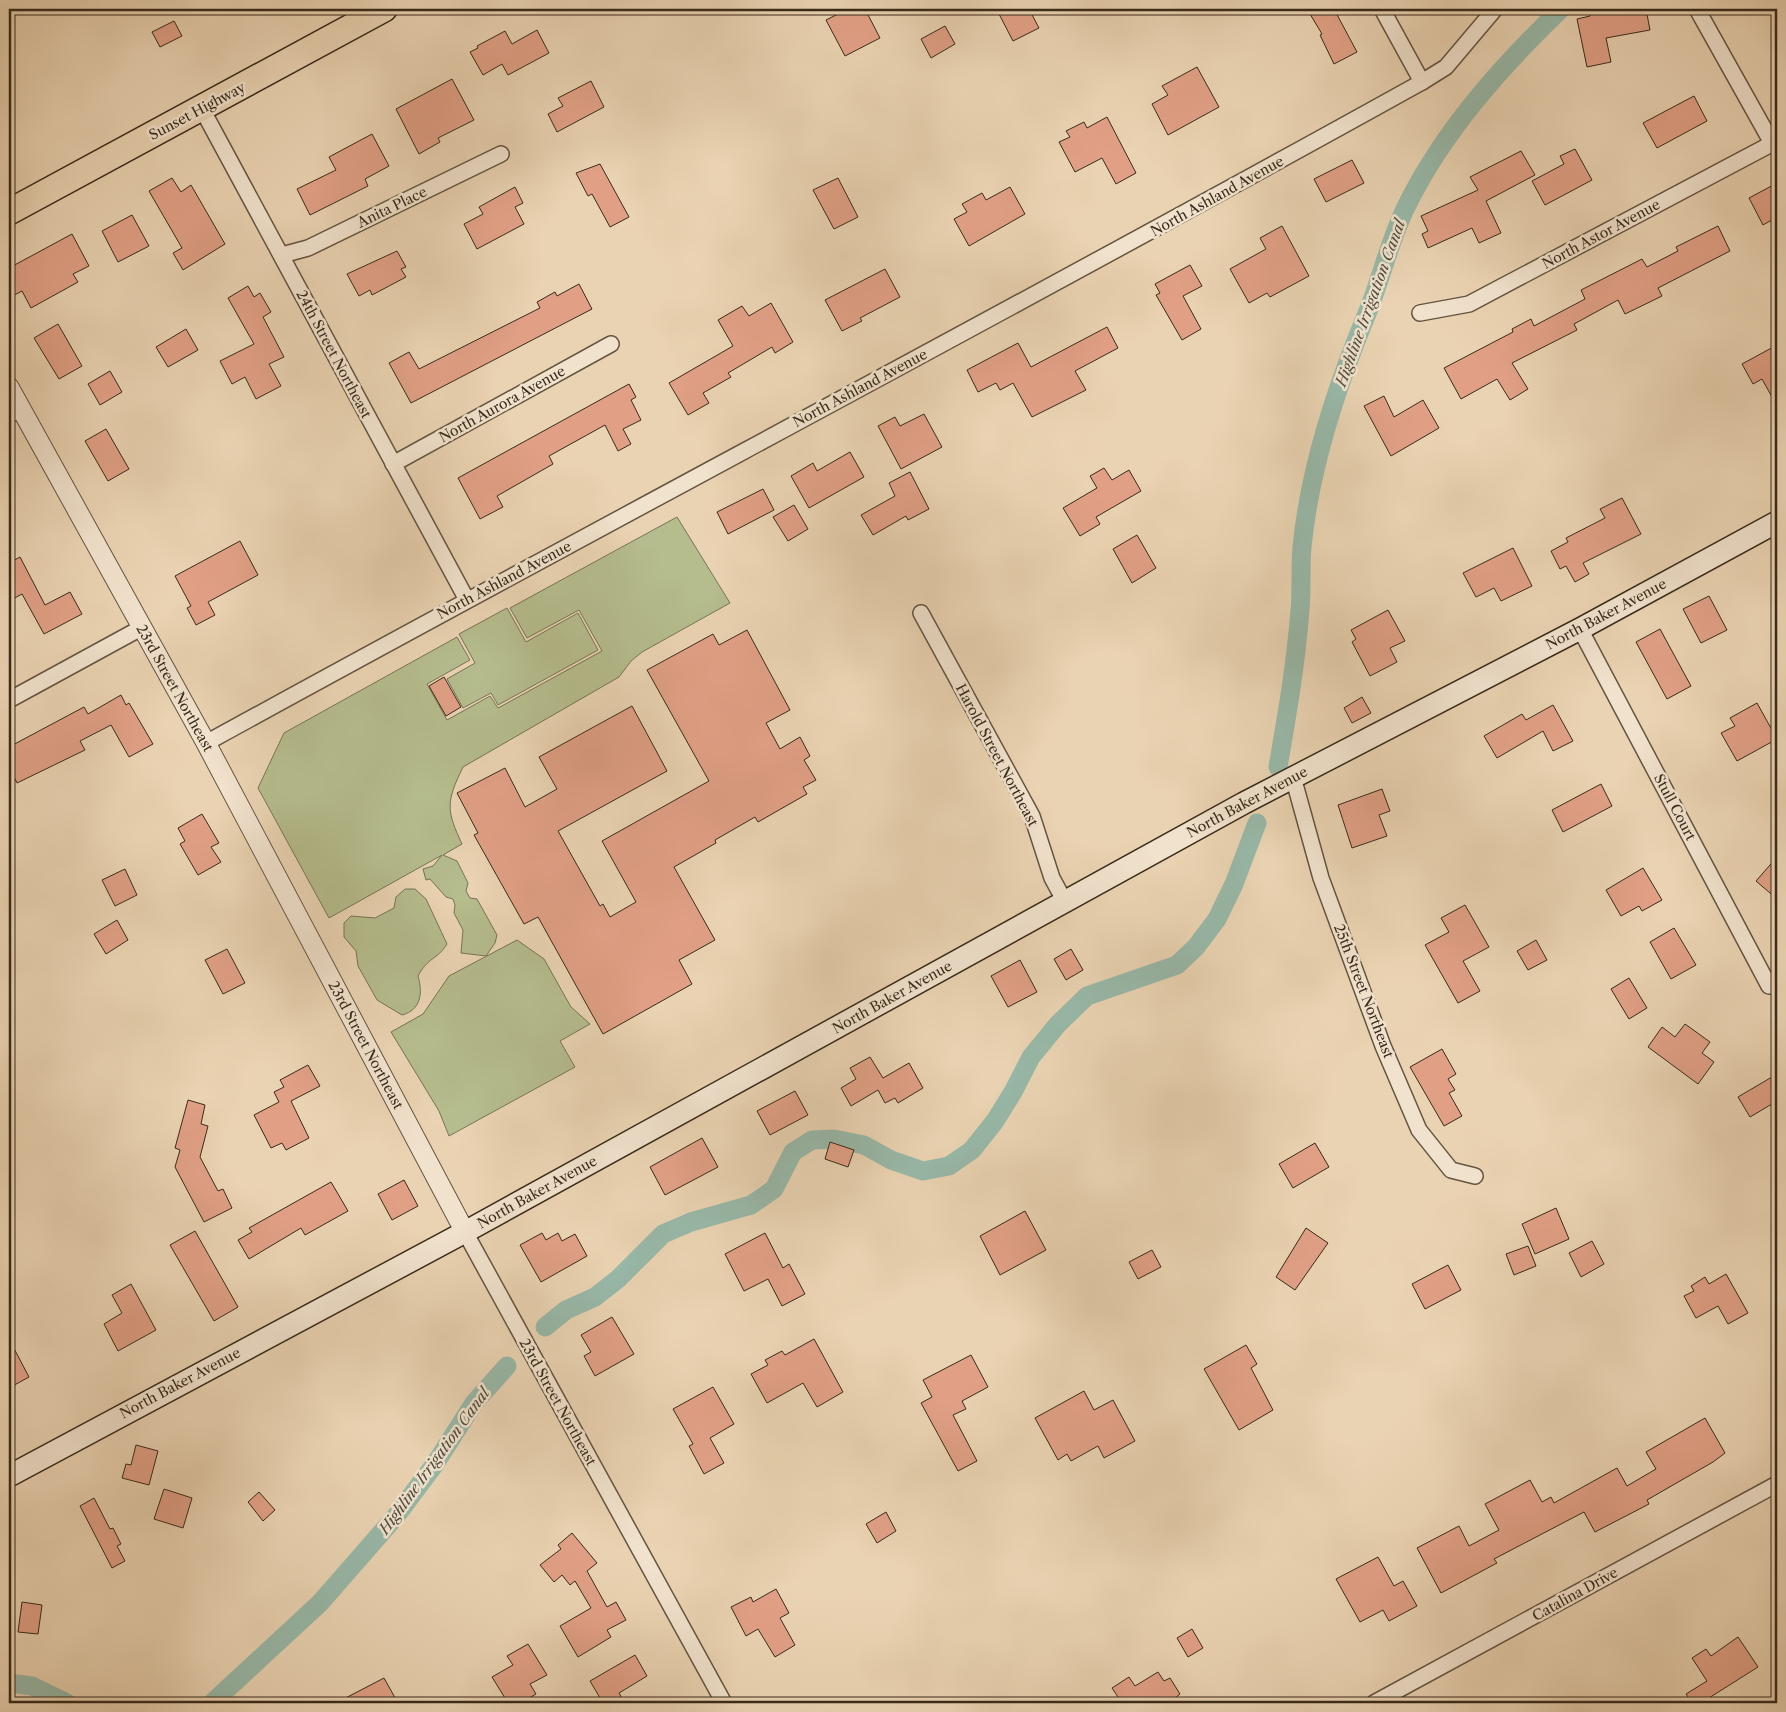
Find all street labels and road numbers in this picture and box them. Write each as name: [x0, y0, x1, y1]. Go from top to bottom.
street label: Sunset Highway: [146, 78, 248, 144]
street label: North Ashland Avenue: [1147, 152, 1287, 240]
street label: Anita Place: [353, 182, 430, 232]
street label: North Astor Avenue: [1539, 195, 1663, 273]
street label: 24th Street Northeast: [293, 287, 375, 421]
street label: North Ashland Avenue: [790, 345, 930, 431]
street label: North Aurora Avenue: [436, 362, 568, 446]
street label: North Ashland Avenue: [434, 537, 574, 623]
street label: North Baker Avenue: [1543, 574, 1670, 653]
street label: 23rd Street Northeast: [133, 621, 217, 755]
street label: Harold Street Northeast: [952, 681, 1042, 829]
street label: North Baker Avenue: [1184, 762, 1311, 841]
street label: Stull Court: [1650, 771, 1700, 843]
street label: 25th Street Northeast: [1330, 921, 1398, 1061]
street label: North Baker Avenue: [829, 957, 955, 1037]
street label: 23rd Street Northeast: [325, 978, 407, 1112]
street label: North Baker Avenue: [474, 1152, 600, 1232]
street label: 23rd Street Northeast: [516, 1335, 600, 1469]
street label: North Baker Avenue: [117, 1343, 244, 1422]
street label: Catalina Drive: [1529, 1563, 1621, 1625]

